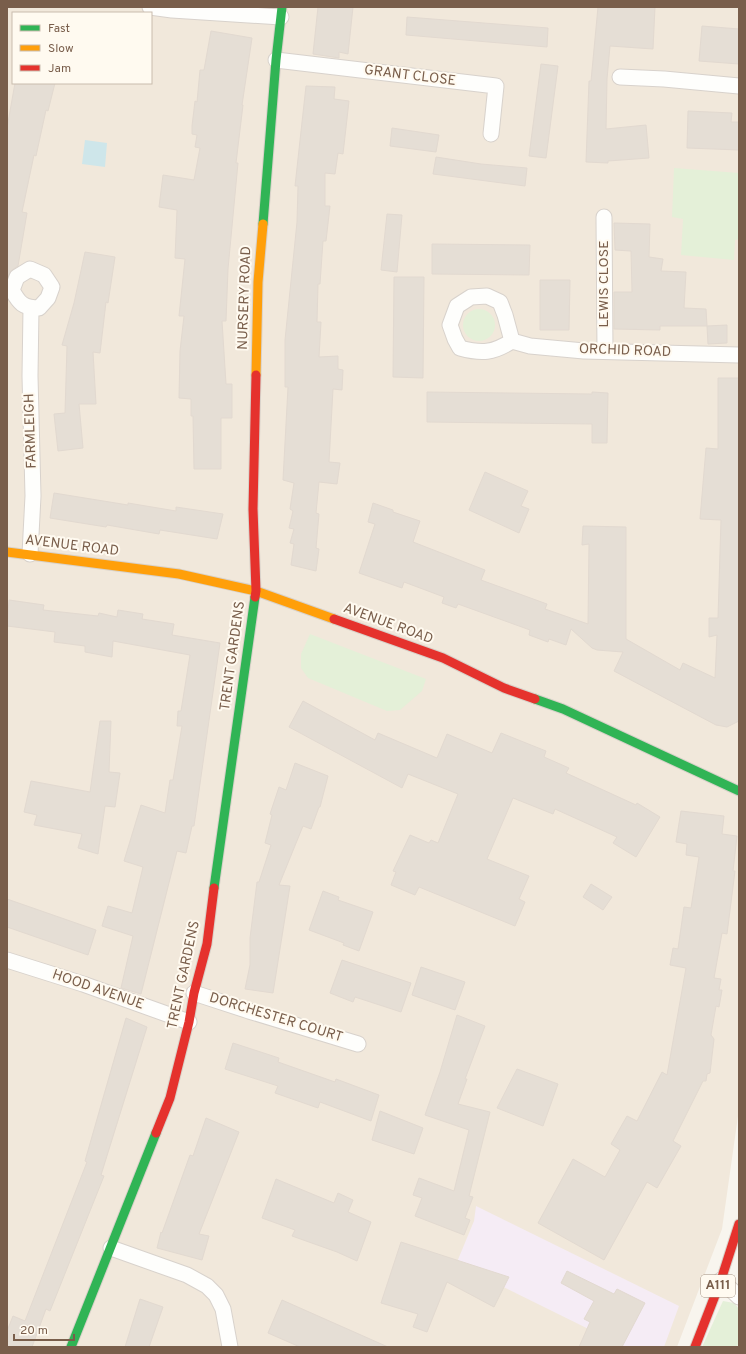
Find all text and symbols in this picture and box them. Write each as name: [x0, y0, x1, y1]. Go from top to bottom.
legend: [12, 12, 152, 84]
text: Fast: [48, 21, 70, 37]
text: Slow: [48, 41, 74, 57]
text: Jam: [48, 61, 71, 77]
street label: GRANT CLOSE: [363, 62, 457, 90]
street label: LEWIS CLOSE: [596, 240, 613, 328]
street label: NURSERY ROAD: [235, 246, 255, 350]
street label: ORCHID ROAD: [579, 341, 671, 361]
street label: FARMLEIGH: [21, 393, 41, 469]
street label: AVENUE ROAD: [24, 532, 120, 560]
street label: TRENT GARDENS: [217, 600, 249, 712]
street label: AVENUE ROAD: [341, 600, 435, 648]
street label: TRENT GARDENS: [164, 919, 204, 1031]
street label: HOOD AVENUE: [50, 966, 146, 1014]
street label: DORCHESTER COURT: [207, 990, 345, 1046]
road number: A111: [701, 1275, 735, 1297]
scale bar: [14, 1316, 74, 1342]
text: 20 m: [20, 1323, 48, 1339]

